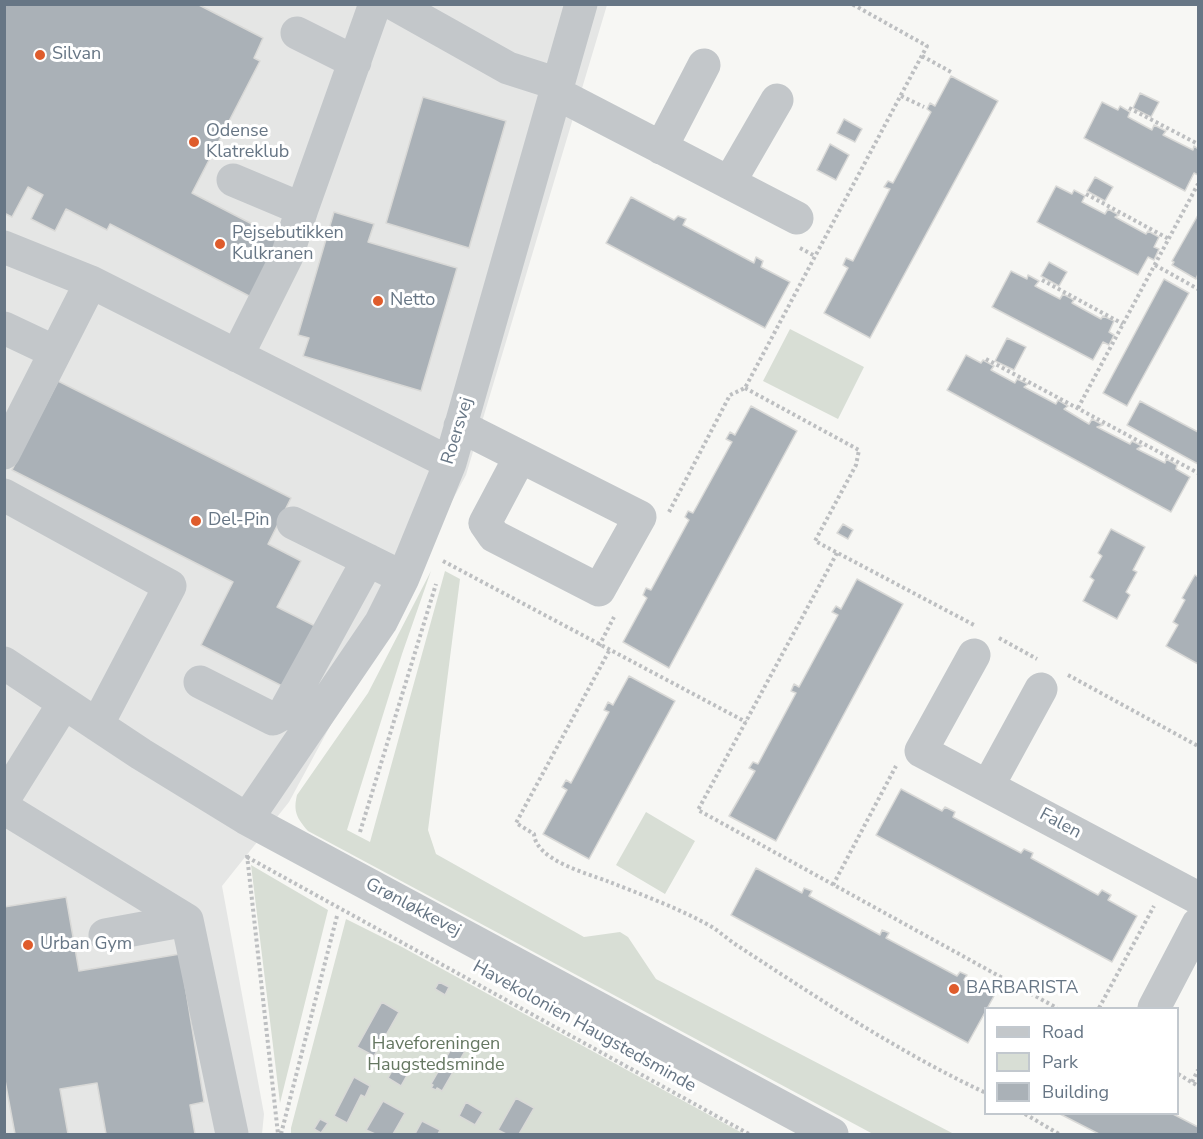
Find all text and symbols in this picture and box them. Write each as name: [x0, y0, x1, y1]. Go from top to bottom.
place label: Silvan: [52, 44, 101, 66]
marker: Silvan: [33, 48, 47, 62]
place label: Odense Klatreklub: [206, 121, 289, 164]
marker: Odense Klatreklub: [187, 135, 201, 149]
place label: Pejsebutikken Kulkranen: [232, 223, 344, 266]
marker: Pejsebutikken Kulkranen: [213, 237, 227, 251]
place label: Netto: [390, 290, 435, 312]
marker: Netto: [371, 294, 385, 308]
street label: Roersvej: [438, 395, 478, 467]
place label: Del-Pin: [208, 510, 270, 532]
marker: Del-Pin: [189, 514, 203, 528]
street label: Falen: [1035, 804, 1085, 844]
street label: Grønløkkevej: [362, 874, 464, 942]
place label: Urban Gym: [40, 934, 132, 956]
marker: Urban Gym: [21, 938, 35, 952]
street label: Havekolonien Haugstedsminde: [469, 956, 699, 1098]
place label: BARBARISTA: [966, 978, 1078, 1000]
marker: BARBARISTA: [947, 982, 961, 996]
legend: [984, 1007, 1179, 1115]
text: Road: [1042, 1020, 1084, 1044]
park label: Haveforeningen Haugstedsminde: [367, 1034, 505, 1076]
text: Park: [1042, 1050, 1078, 1074]
text: Building: [1042, 1080, 1109, 1104]

